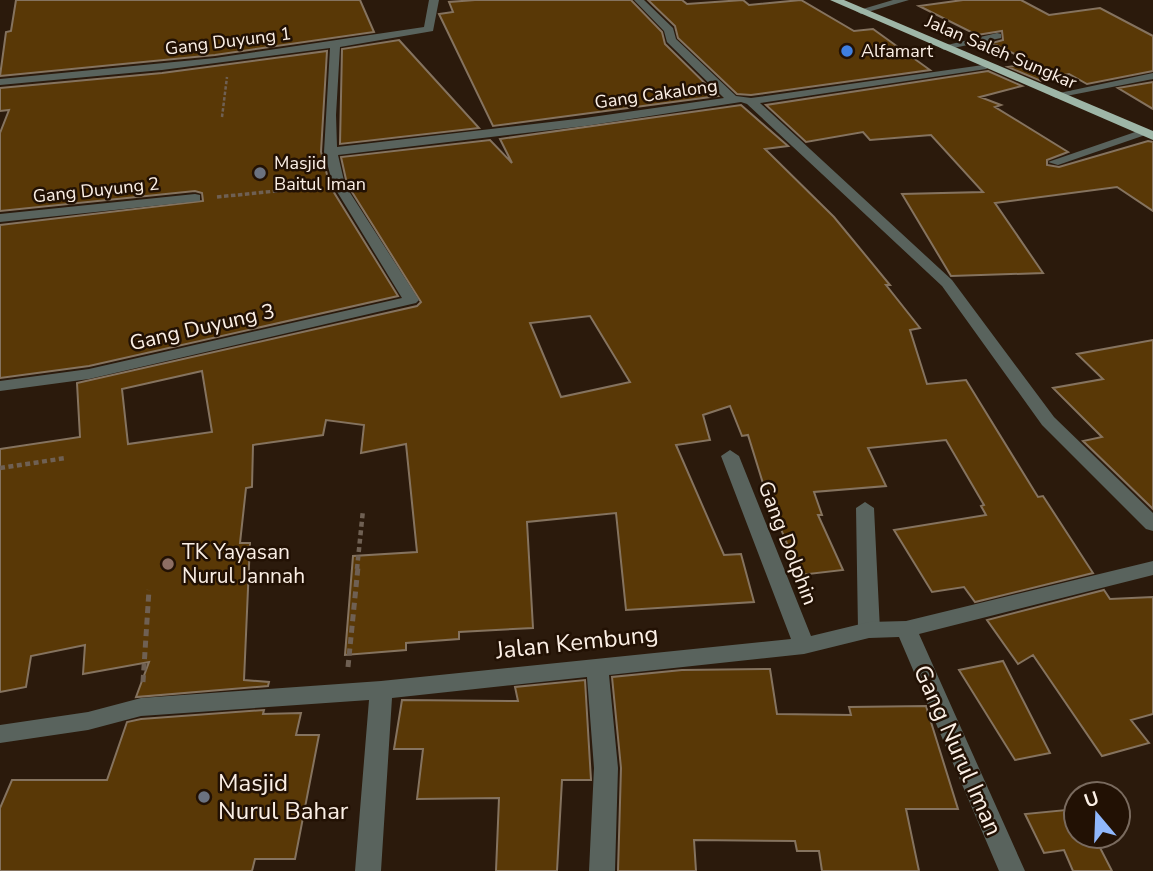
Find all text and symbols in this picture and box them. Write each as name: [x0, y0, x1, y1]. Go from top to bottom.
street label: Jalan Saleh Sungkar: [921, 9, 1081, 95]
street label: Gang Duyung 1: [164, 21, 292, 61]
place label: Alfamart: [861, 39, 934, 63]
marker: Alfamart: [839, 43, 855, 59]
street label: Gang Cakalong: [593, 73, 719, 115]
place label: Masjid Baitul Iman: [274, 151, 366, 196]
marker: Masjid Baitul Iman: [252, 165, 268, 181]
street label: Gang Duyung 2: [32, 171, 160, 209]
street label: Gang Duyung 3: [127, 297, 277, 357]
street label: Gang Dolphin: [752, 477, 824, 609]
place label: TK Yayasan Nurul Jannah: [182, 538, 305, 590]
marker: TK Yayasan Nurul Jannah: [160, 556, 176, 572]
street label: Jalan Kembung: [493, 618, 660, 667]
street label: Gang Nurul Iman: [906, 660, 1010, 840]
place label: Masjid Nurul Bahar: [218, 767, 349, 827]
north arrow: [1062, 780, 1132, 850]
text: U: [1081, 785, 1103, 814]
marker: Masjid Nurul Bahar: [196, 789, 212, 805]

